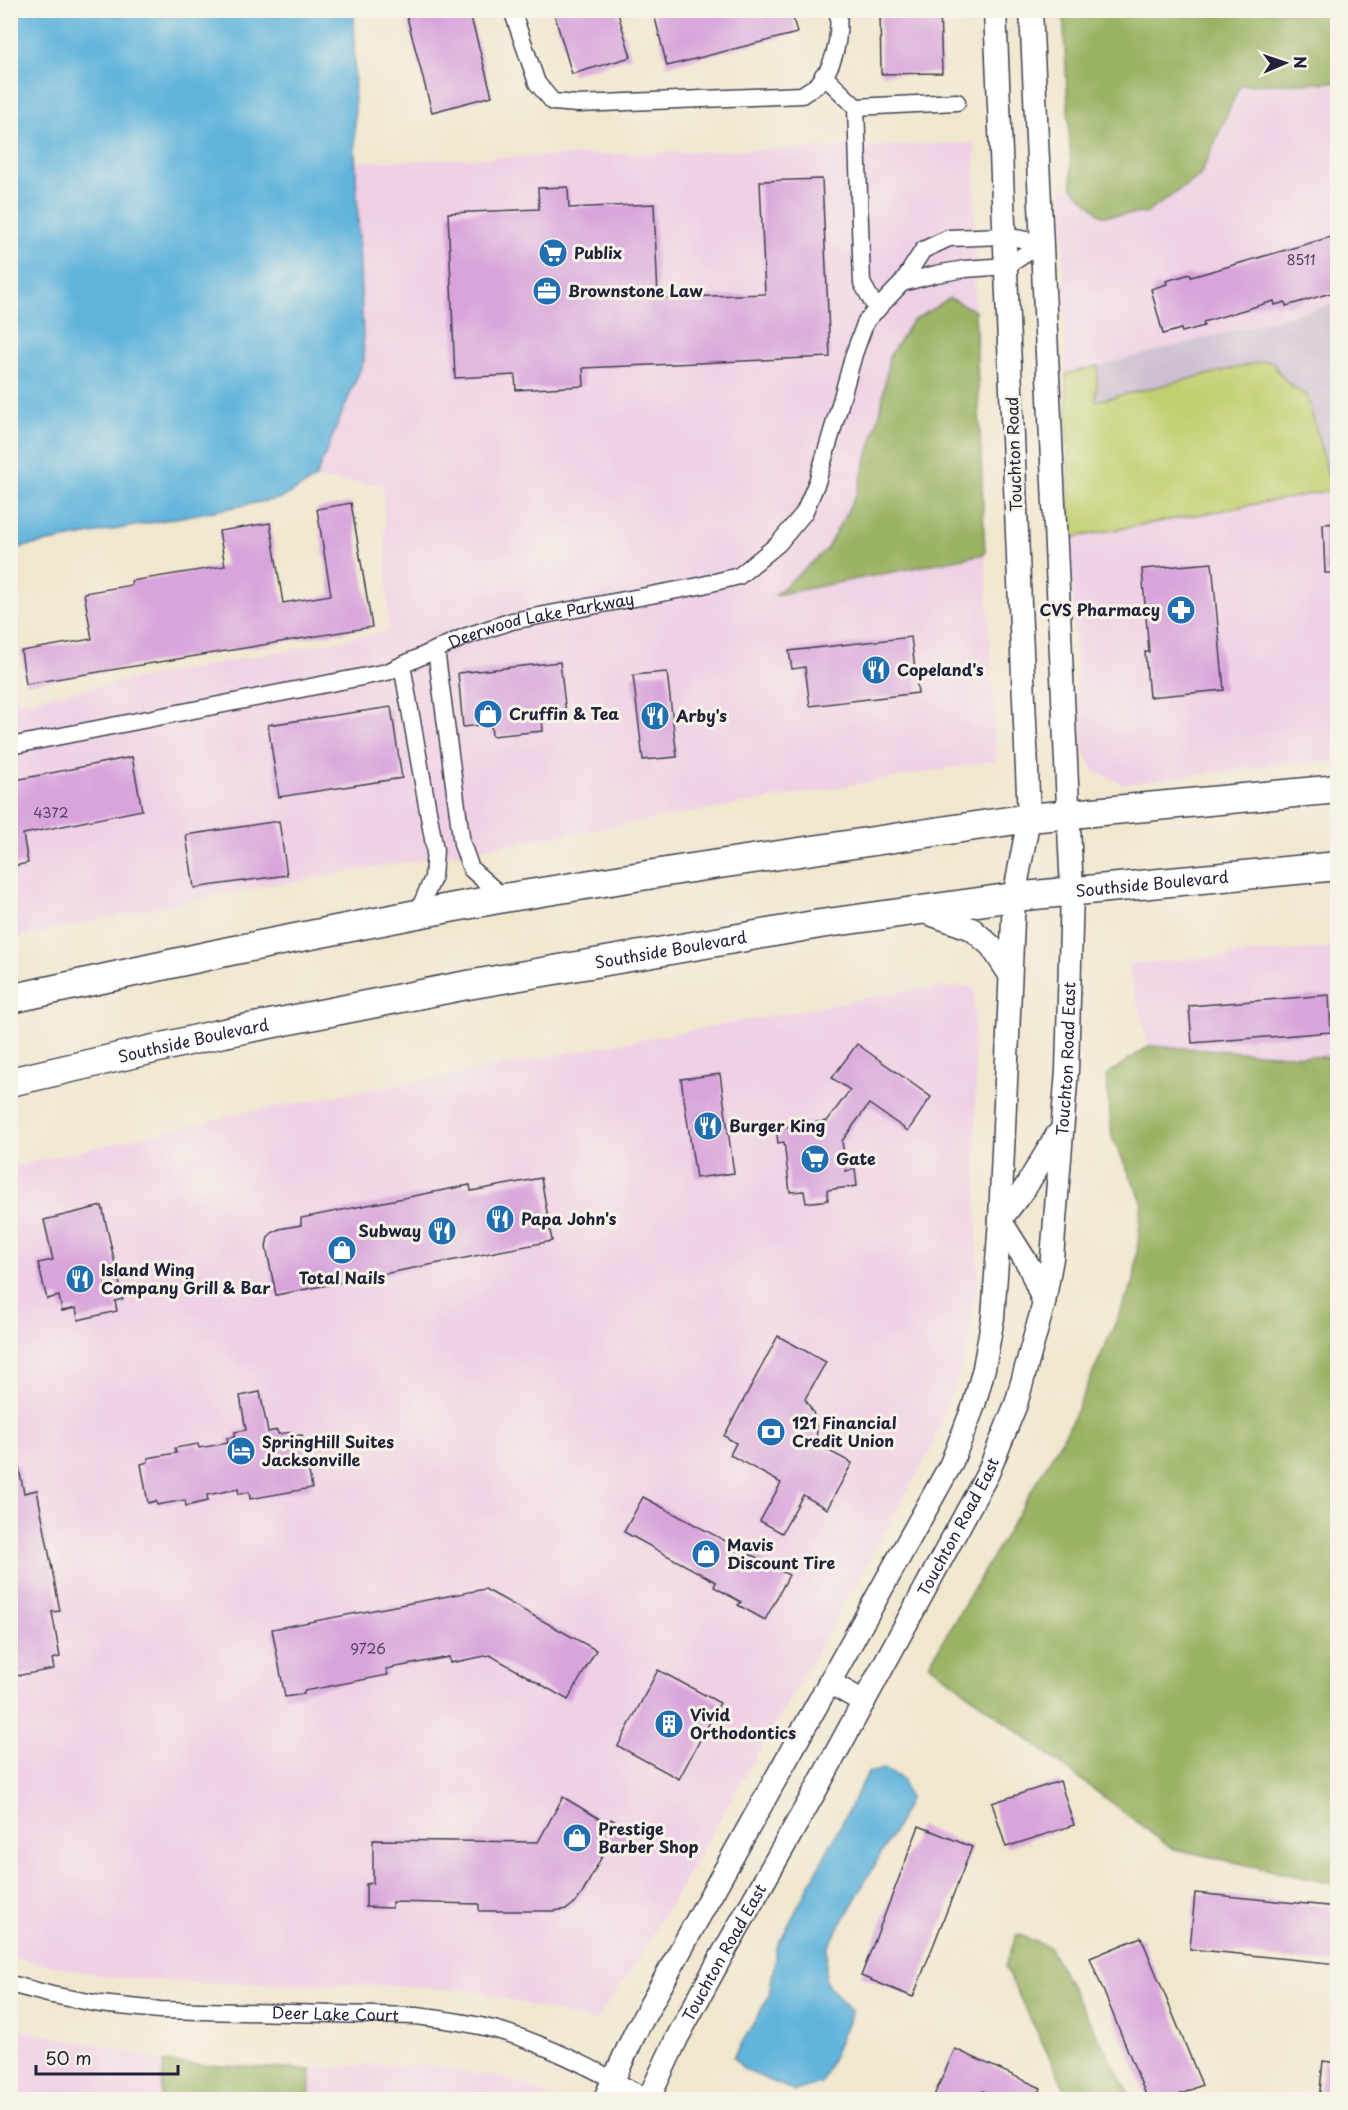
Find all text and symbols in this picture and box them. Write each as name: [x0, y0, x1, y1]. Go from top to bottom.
north arrow: [1255, 33, 1315, 93]
text: N: [1289, 56, 1313, 69]
supermarket icon: Publix: [537, 237, 569, 269]
place label: Publix: [574, 240, 622, 264]
house number: 8511: [1286, 249, 1316, 270]
office icon: Brownstone Law: [531, 275, 563, 307]
place label: Brownstone Law: [568, 278, 703, 302]
street label: Touchton Road: [999, 396, 1027, 512]
street label: Deerwood Lake Parkway: [444, 585, 636, 654]
pharmacy icon: CVS Pharmacy: [1165, 594, 1197, 626]
place label: CVS Pharmacy: [1040, 597, 1160, 621]
restaurant icon: Copeland's: [860, 654, 892, 686]
place label: Copeland's: [897, 657, 984, 681]
shop icon: Cruffin & Tea: [472, 698, 504, 730]
restaurant icon: Arby's: [639, 700, 671, 732]
place label: Cruffin & Tea: [509, 701, 619, 725]
place label: Arby's: [675, 703, 727, 727]
house number: 4372: [33, 802, 69, 823]
street label: Southside Boulevard: [1074, 864, 1230, 902]
street label: Southside Boulevard: [593, 924, 749, 974]
street label: Touchton Road East: [1049, 982, 1080, 1137]
street label: Southside Boulevard: [115, 1011, 271, 1068]
restaurant icon: Burger King: [692, 1110, 724, 1142]
place label: Burger King: [729, 1113, 825, 1137]
supermarket icon: Gate: [799, 1143, 831, 1175]
place label: Gate: [836, 1146, 876, 1170]
restaurant icon: Papa John's: [484, 1203, 516, 1235]
place label: Papa John's: [521, 1206, 617, 1230]
restaurant icon: Subway: [426, 1215, 458, 1247]
place label: Subway: [358, 1218, 421, 1242]
shop icon: Total Nails: [326, 1234, 358, 1266]
place label: Island Wing Company Grill & Bar: [101, 1257, 271, 1299]
restaurant icon: Island Wing Company Grill & Bar: [64, 1263, 96, 1295]
place label: Total Nails: [299, 1265, 386, 1289]
place label: 121 Financial Credit Union: [792, 1410, 897, 1452]
bank icon: 121 Financial Credit Union: [755, 1416, 787, 1448]
place label: SpringHill Suites Jacksonville: [262, 1429, 394, 1471]
hotel icon: SpringHill Suites Jacksonville: [225, 1435, 257, 1467]
street label: Touchton Road East: [911, 1454, 1004, 1600]
place label: Mavis Discount Tire: [727, 1532, 836, 1574]
shop icon: Mavis Discount Tire: [690, 1538, 722, 1570]
house number: 9726: [350, 1638, 386, 1659]
place label: Vivid Orthodontics: [690, 1702, 796, 1744]
building icon: Vivid Orthodontics: [653, 1708, 685, 1740]
place label: Prestige Barber Shop: [598, 1816, 698, 1858]
shop icon: Prestige Barber Shop: [561, 1822, 593, 1854]
street label: Touchton Road East: [675, 1879, 771, 2025]
street label: Deer Lake Court: [272, 2000, 400, 2027]
scale bar: [36, 2038, 178, 2076]
text: 50 m: [45, 2044, 92, 2071]

